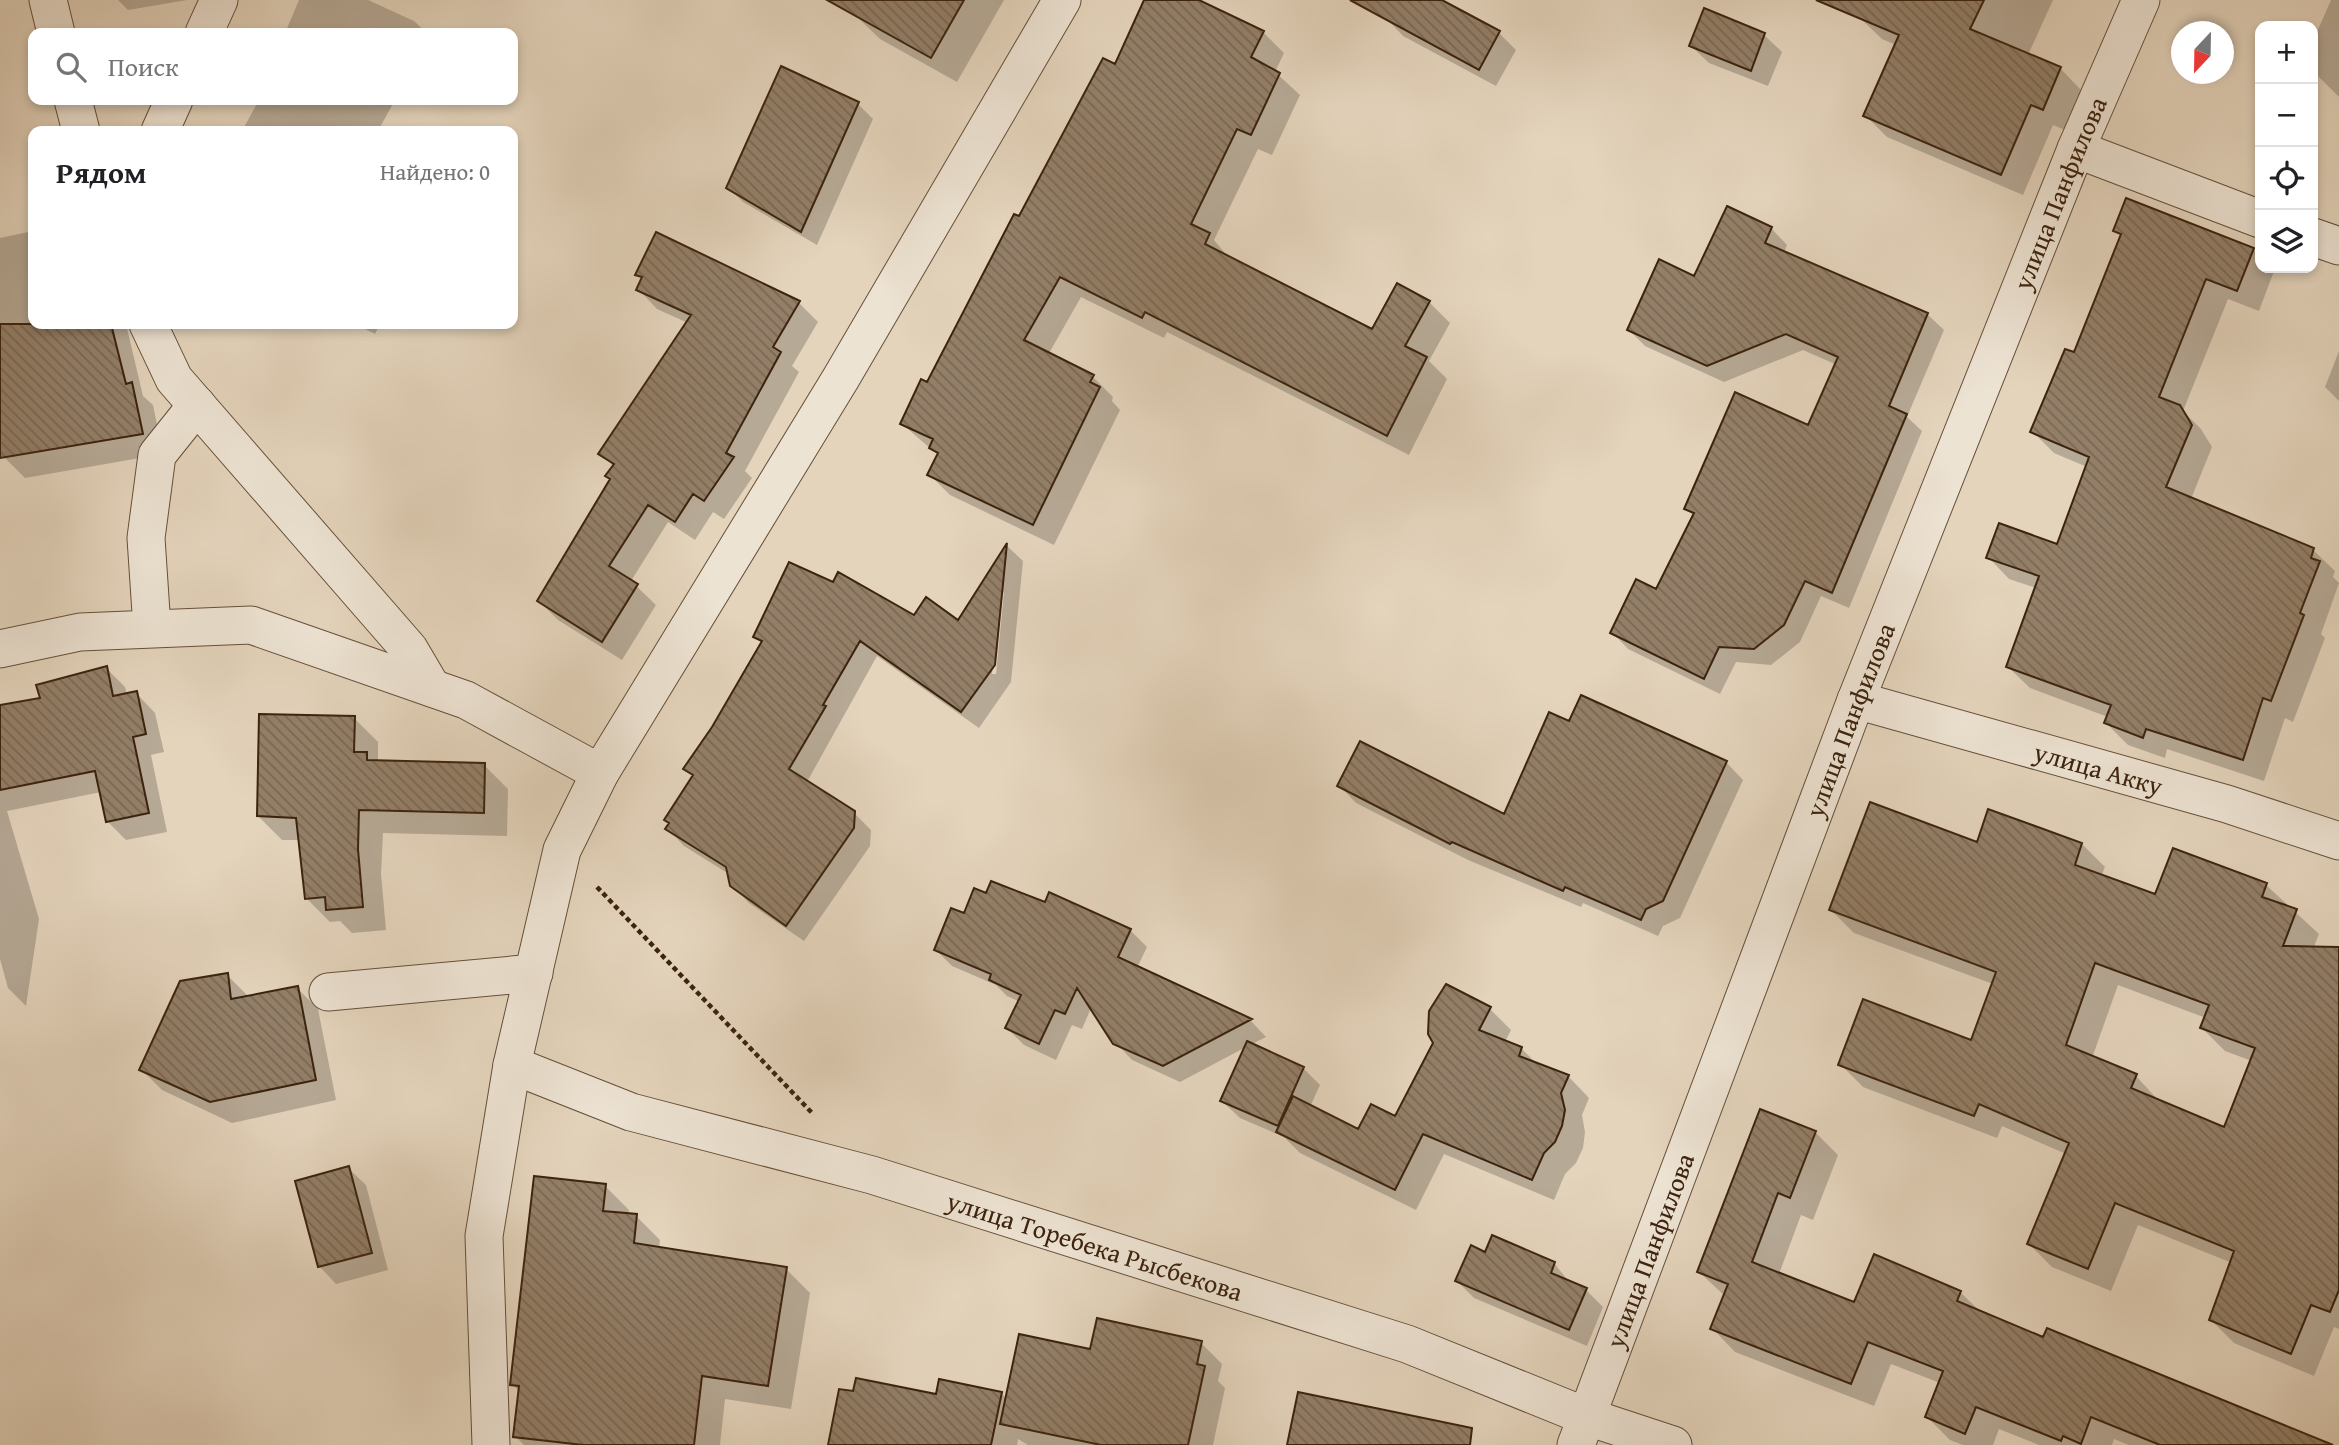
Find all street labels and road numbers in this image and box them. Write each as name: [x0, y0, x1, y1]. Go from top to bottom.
street label: улица Панфилова: [2002, 90, 2116, 297]
street label: улица Панфилова: [1794, 616, 1905, 824]
street label: улица Акку: [2029, 731, 2168, 805]
street label: улица Панфилова: [1594, 1147, 1704, 1354]
street label: улица Торебека Рысбекова: [941, 1180, 1249, 1311]

